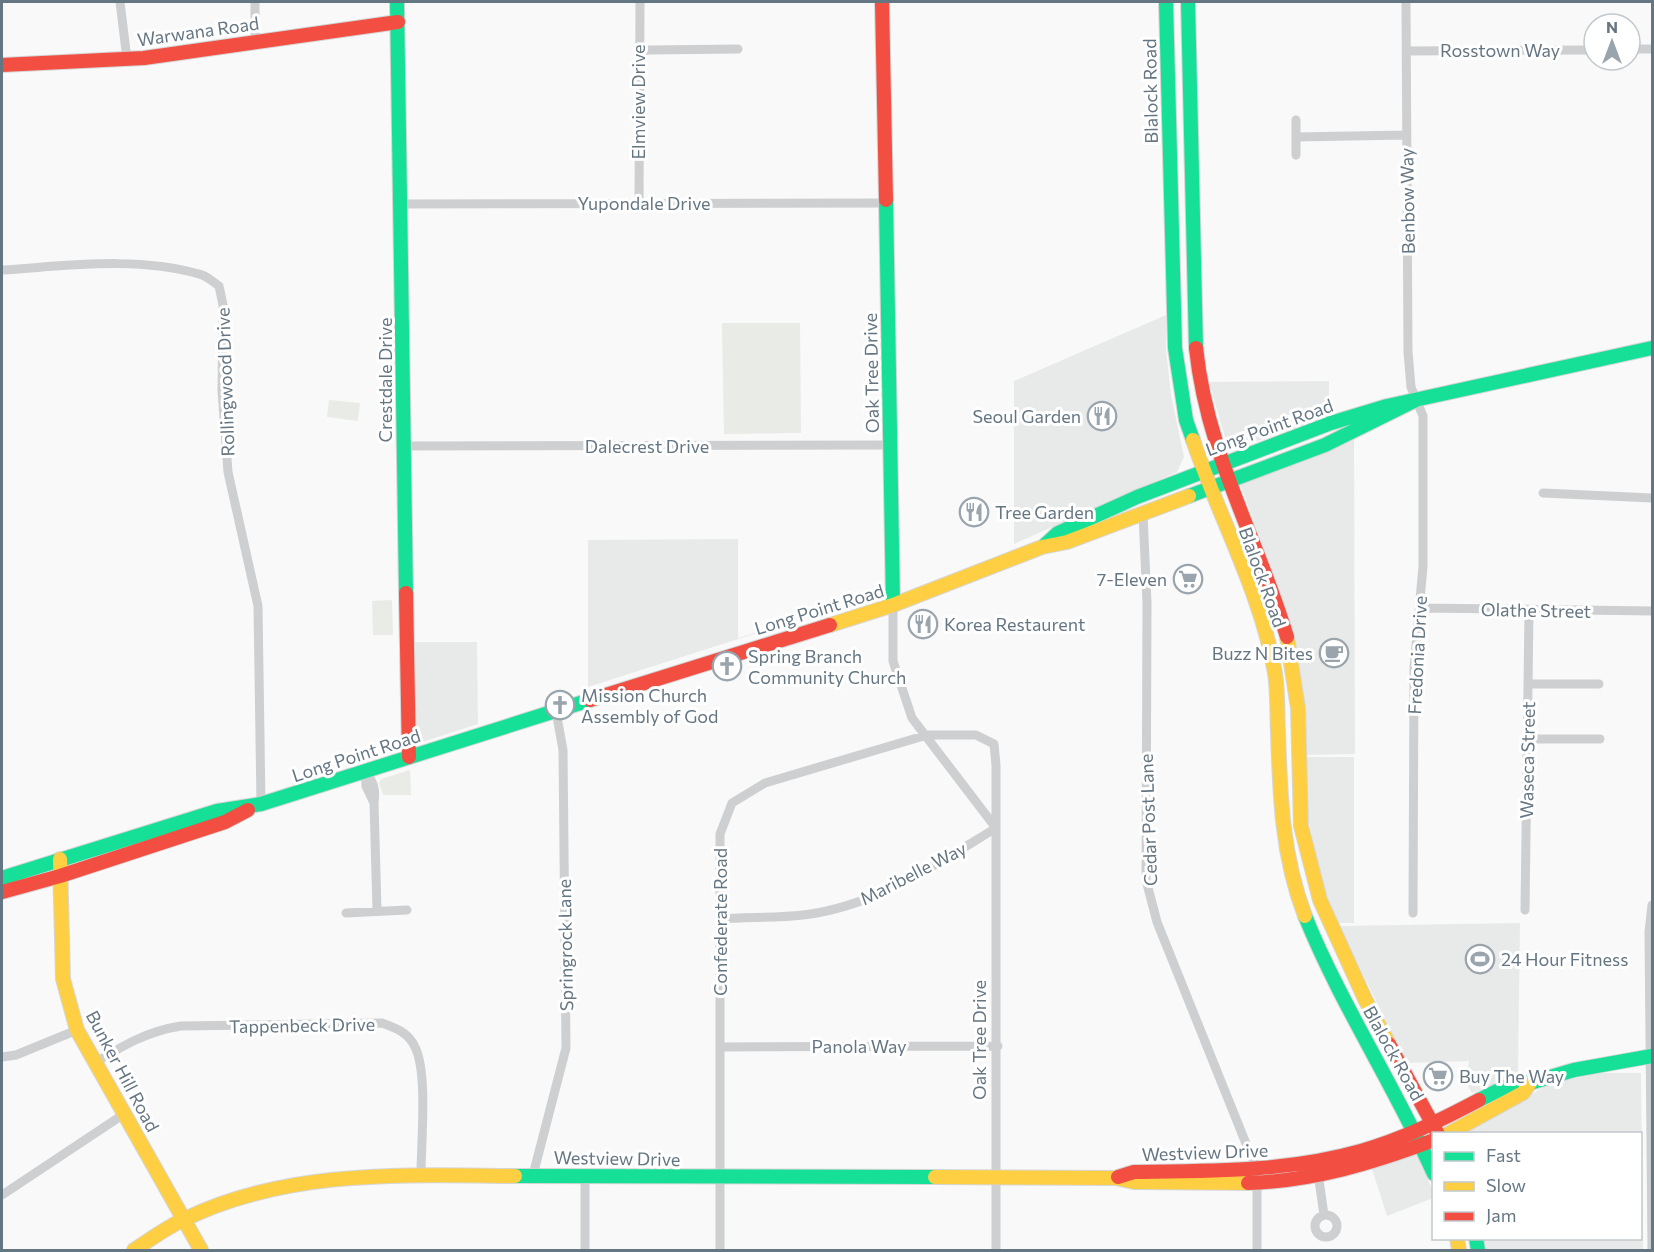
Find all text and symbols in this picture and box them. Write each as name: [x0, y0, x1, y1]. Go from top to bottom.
street label: Warwana Road: [136, 12, 260, 50]
north arrow: [1582, 12, 1642, 72]
text: N: [1606, 17, 1618, 36]
street label: Blalock Road: [1138, 38, 1162, 144]
street label: Rosstown Way: [1440, 39, 1560, 61]
street label: Elmview Drive: [627, 44, 649, 160]
street label: Benbow Way: [1395, 148, 1419, 254]
street label: Yupondale Drive: [577, 192, 711, 214]
street label: Rollingwood Drive: [211, 307, 239, 457]
street label: Oak Tree Drive: [859, 313, 883, 433]
street label: Crestdale Drive: [374, 318, 396, 442]
street label: Long Point Road: [1202, 394, 1336, 460]
restaurant icon: Seoul Garden: [1086, 400, 1118, 432]
place label: Seoul Garden: [972, 405, 1081, 427]
street label: Dalecrest Drive: [585, 435, 709, 457]
restaurant icon: Tree Garden: [958, 496, 990, 528]
place label: Tree Garden: [995, 501, 1094, 523]
street label: Blalock Road: [1235, 524, 1291, 630]
supermarket icon: 7-Eleven: [1172, 563, 1204, 595]
place label: 7-Eleven: [1097, 568, 1167, 590]
street label: Long Point Road: [752, 579, 886, 639]
street label: Fredonia Drive: [1403, 595, 1431, 715]
street label: Olathe Street: [1481, 598, 1591, 622]
restaurant icon: Korea Restaurent: [907, 608, 939, 640]
place label: Korea Restaurent: [944, 613, 1085, 635]
cafe icon: Buzz N Bites: [1318, 637, 1350, 669]
place label: Buzz N Bites: [1212, 642, 1313, 664]
place label: Spring Branch Community Church: [748, 645, 906, 688]
church icon: Spring Branch Community Church: [711, 650, 743, 682]
place label: Mission Church Assembly of God: [581, 684, 718, 727]
church icon: Mission Church Assembly of God: [544, 689, 576, 721]
street label: Waseca Street: [1515, 701, 1539, 819]
street label: Long Point Road: [289, 724, 423, 786]
street label: Cedar Post Lane: [1135, 753, 1161, 887]
street label: Maribelle Way: [856, 837, 970, 909]
street label: Confederate Road: [709, 848, 731, 996]
street label: Springrock Lane: [553, 879, 577, 1011]
sports icon: 24 Hour Fitness: [1464, 943, 1496, 975]
place label: 24 Hour Fitness: [1501, 948, 1628, 970]
street label: Oak Tree Drive: [968, 980, 990, 1100]
street label: Blalock Road: [1359, 1002, 1429, 1104]
street label: Bunker Hill Road: [82, 1007, 164, 1135]
street label: Tappenbeck Drive: [229, 1013, 375, 1037]
street label: Panola Way: [811, 1035, 907, 1057]
supermarket icon: Buy The Way: [1422, 1060, 1454, 1092]
place label: Buy The Way: [1459, 1065, 1564, 1087]
legend: [1432, 1132, 1642, 1240]
street label: Westview Drive: [1141, 1139, 1269, 1165]
text: Fast: [1486, 1144, 1521, 1166]
street label: Westview Drive: [554, 1146, 680, 1170]
text: Slow: [1486, 1174, 1526, 1196]
text: Jam: [1486, 1204, 1516, 1226]

